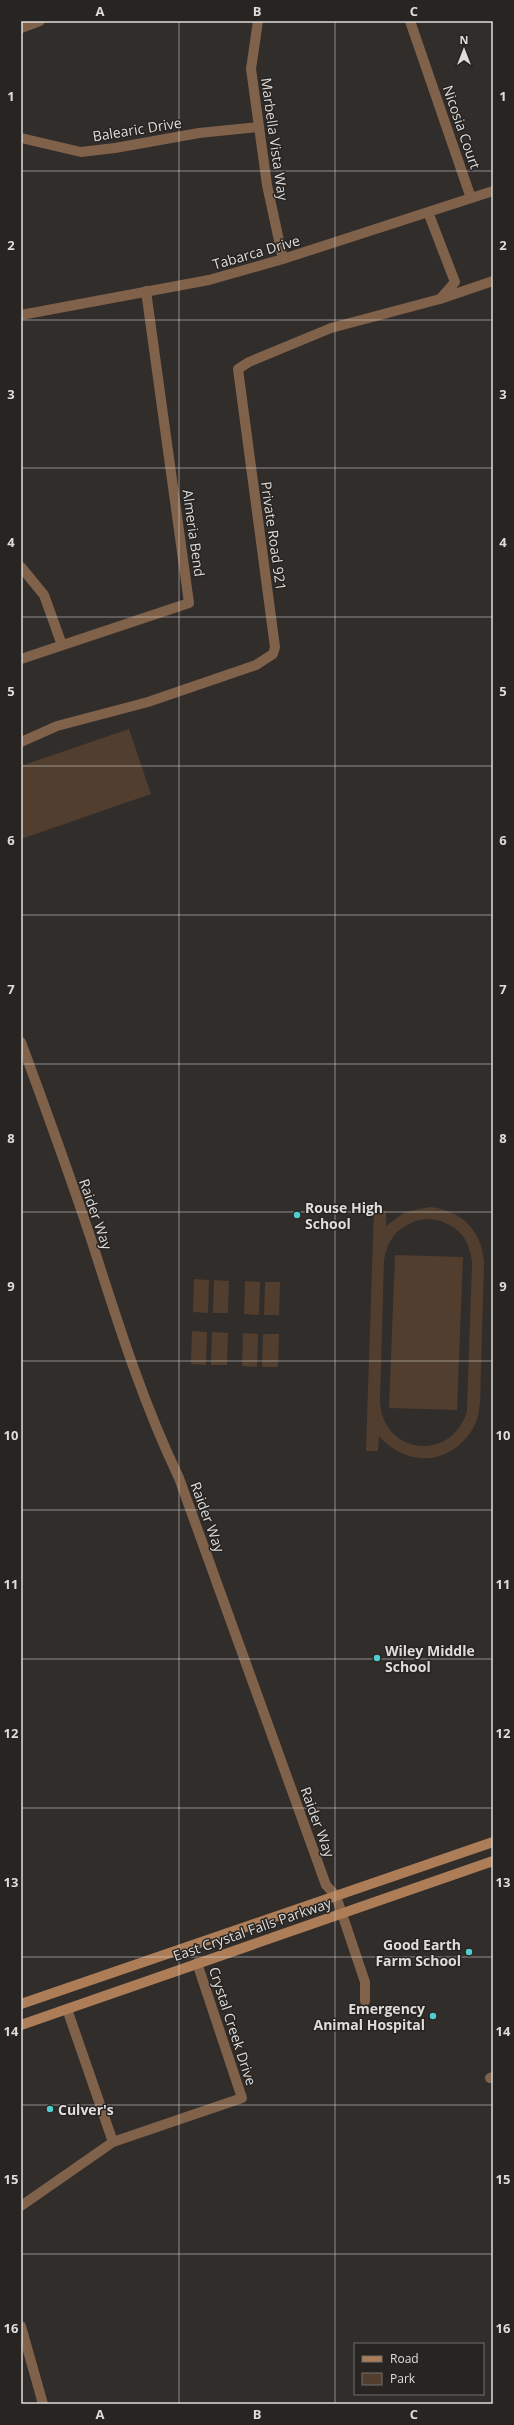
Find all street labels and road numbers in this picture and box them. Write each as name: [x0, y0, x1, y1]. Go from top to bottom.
street label: Marbella Vista Way: [257, 76, 293, 203]
street label: Nicosia Court: [439, 83, 485, 171]
street label: Balearic Drive: [91, 113, 183, 145]
street label: Tabarca Drive: [210, 230, 302, 274]
street label: Private Road 921: [257, 480, 291, 592]
street label: Almeria Bend: [178, 488, 210, 578]
street label: Raider Way: [75, 1176, 117, 1253]
street label: Raider Way: [187, 1479, 230, 1556]
street label: Raider Way: [297, 1784, 340, 1861]
street label: East Crystal Falls Parkway: [170, 1893, 335, 1965]
street label: Crystal Creek Drive: [205, 1964, 261, 2088]

